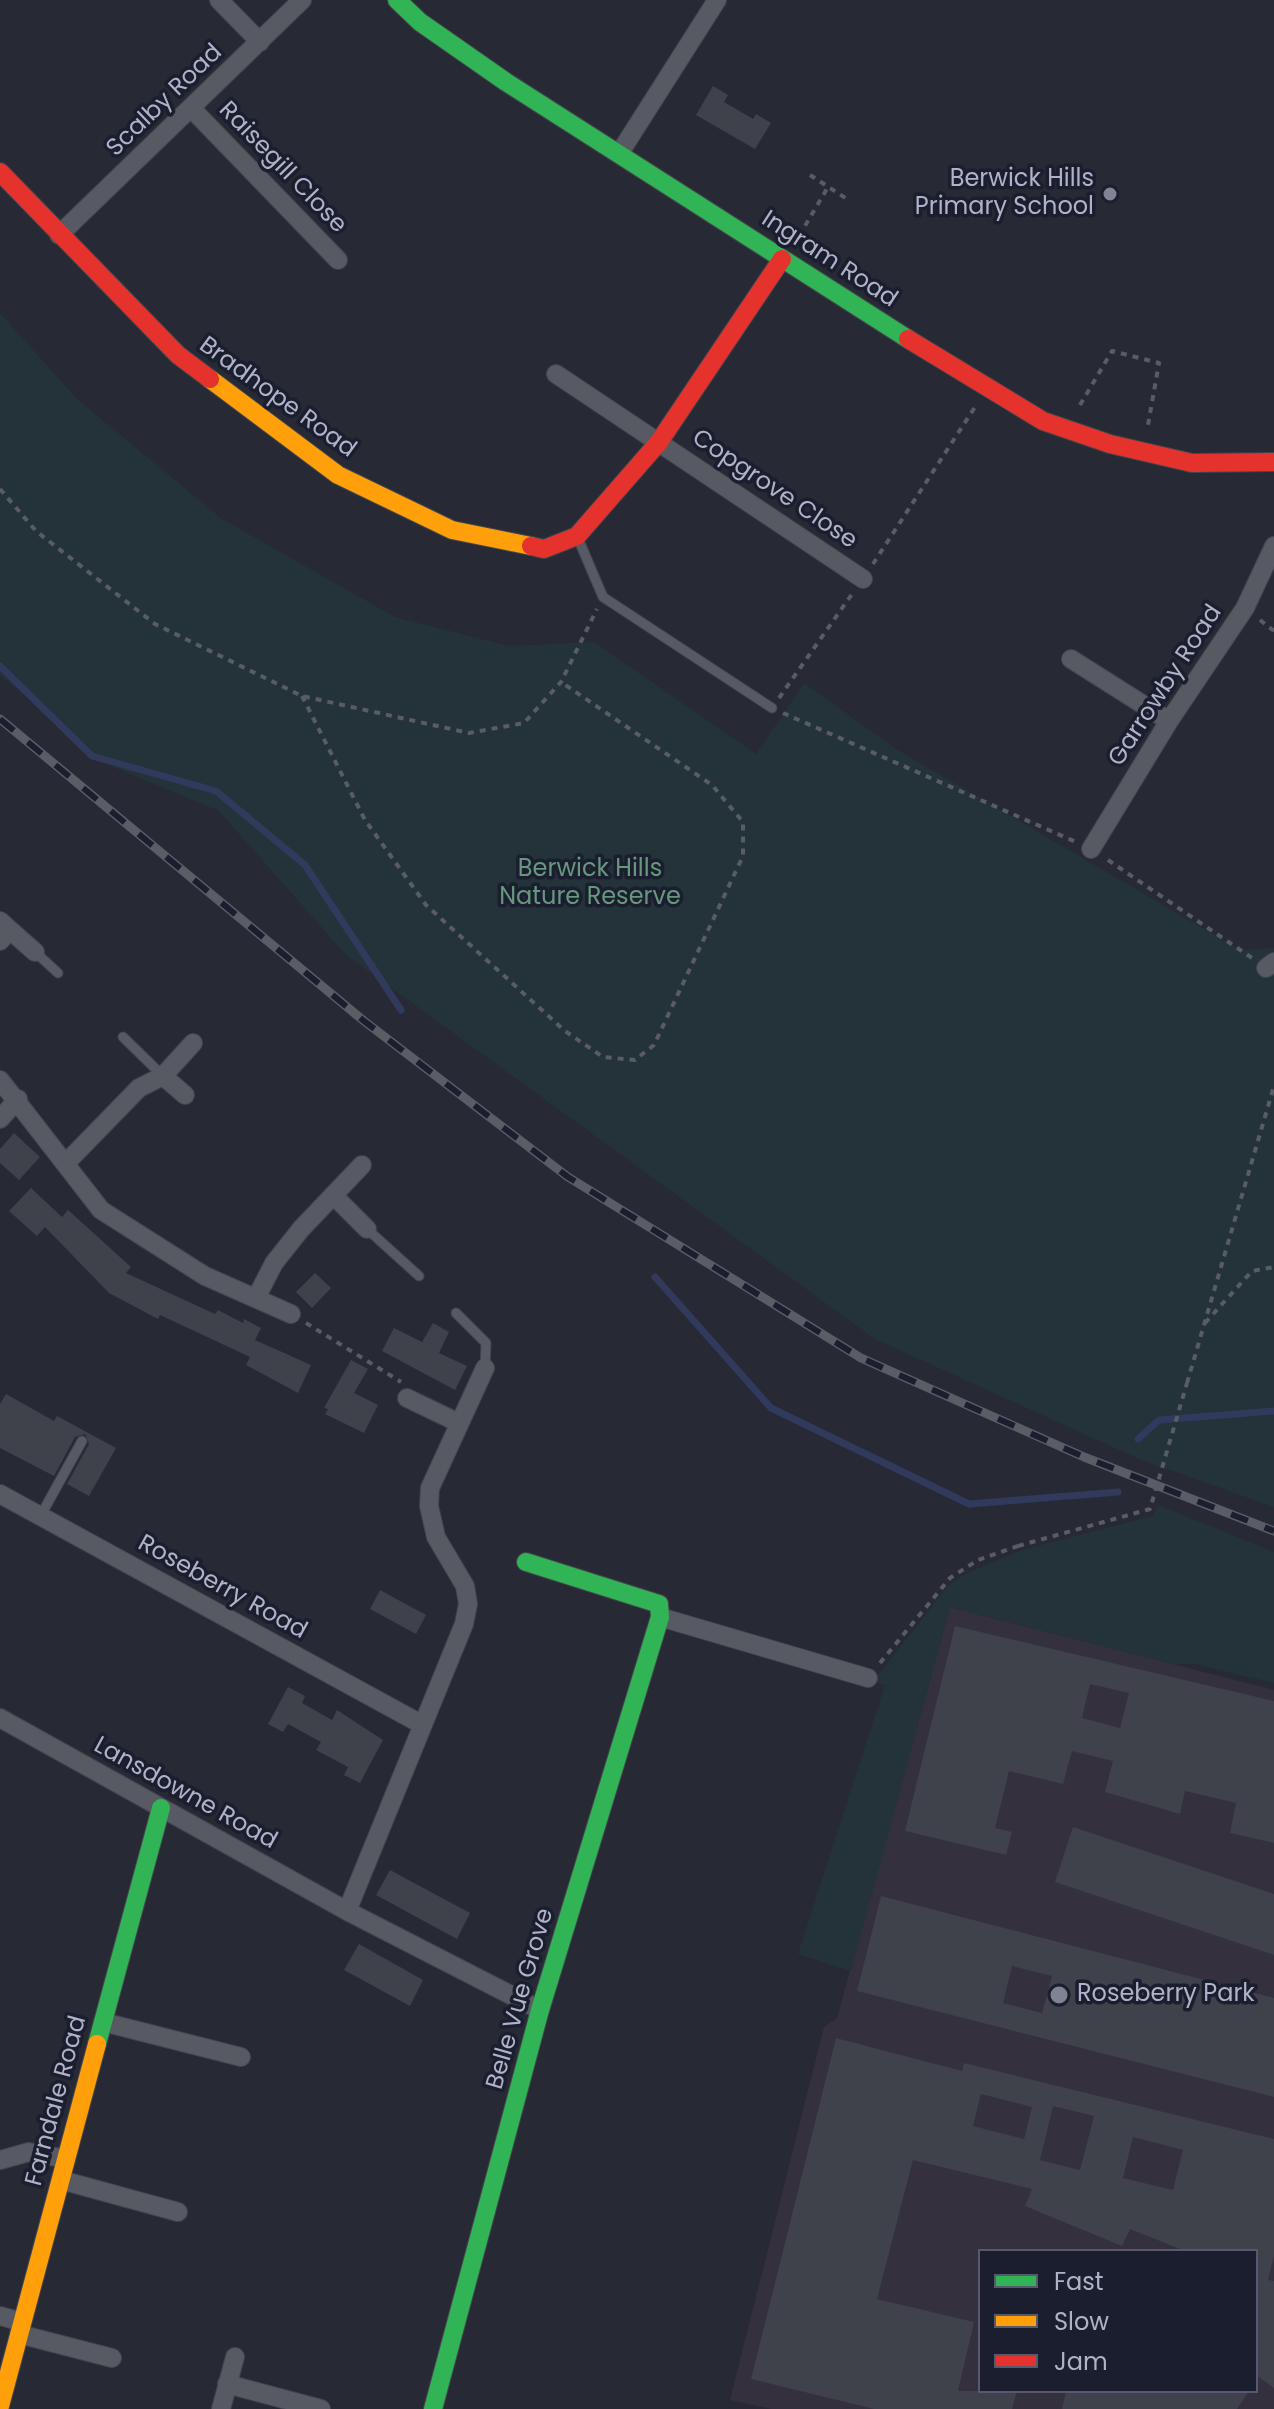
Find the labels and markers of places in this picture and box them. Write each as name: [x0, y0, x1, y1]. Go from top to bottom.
place label: Berwick Hills Primary School: [915, 166, 1094, 222]
marker: Berwick Hills Primary School: [1101, 185, 1119, 203]
place label: Roseberry Park: [1077, 1981, 1255, 2009]
marker: Roseberry Park: [1048, 1984, 1070, 2006]

